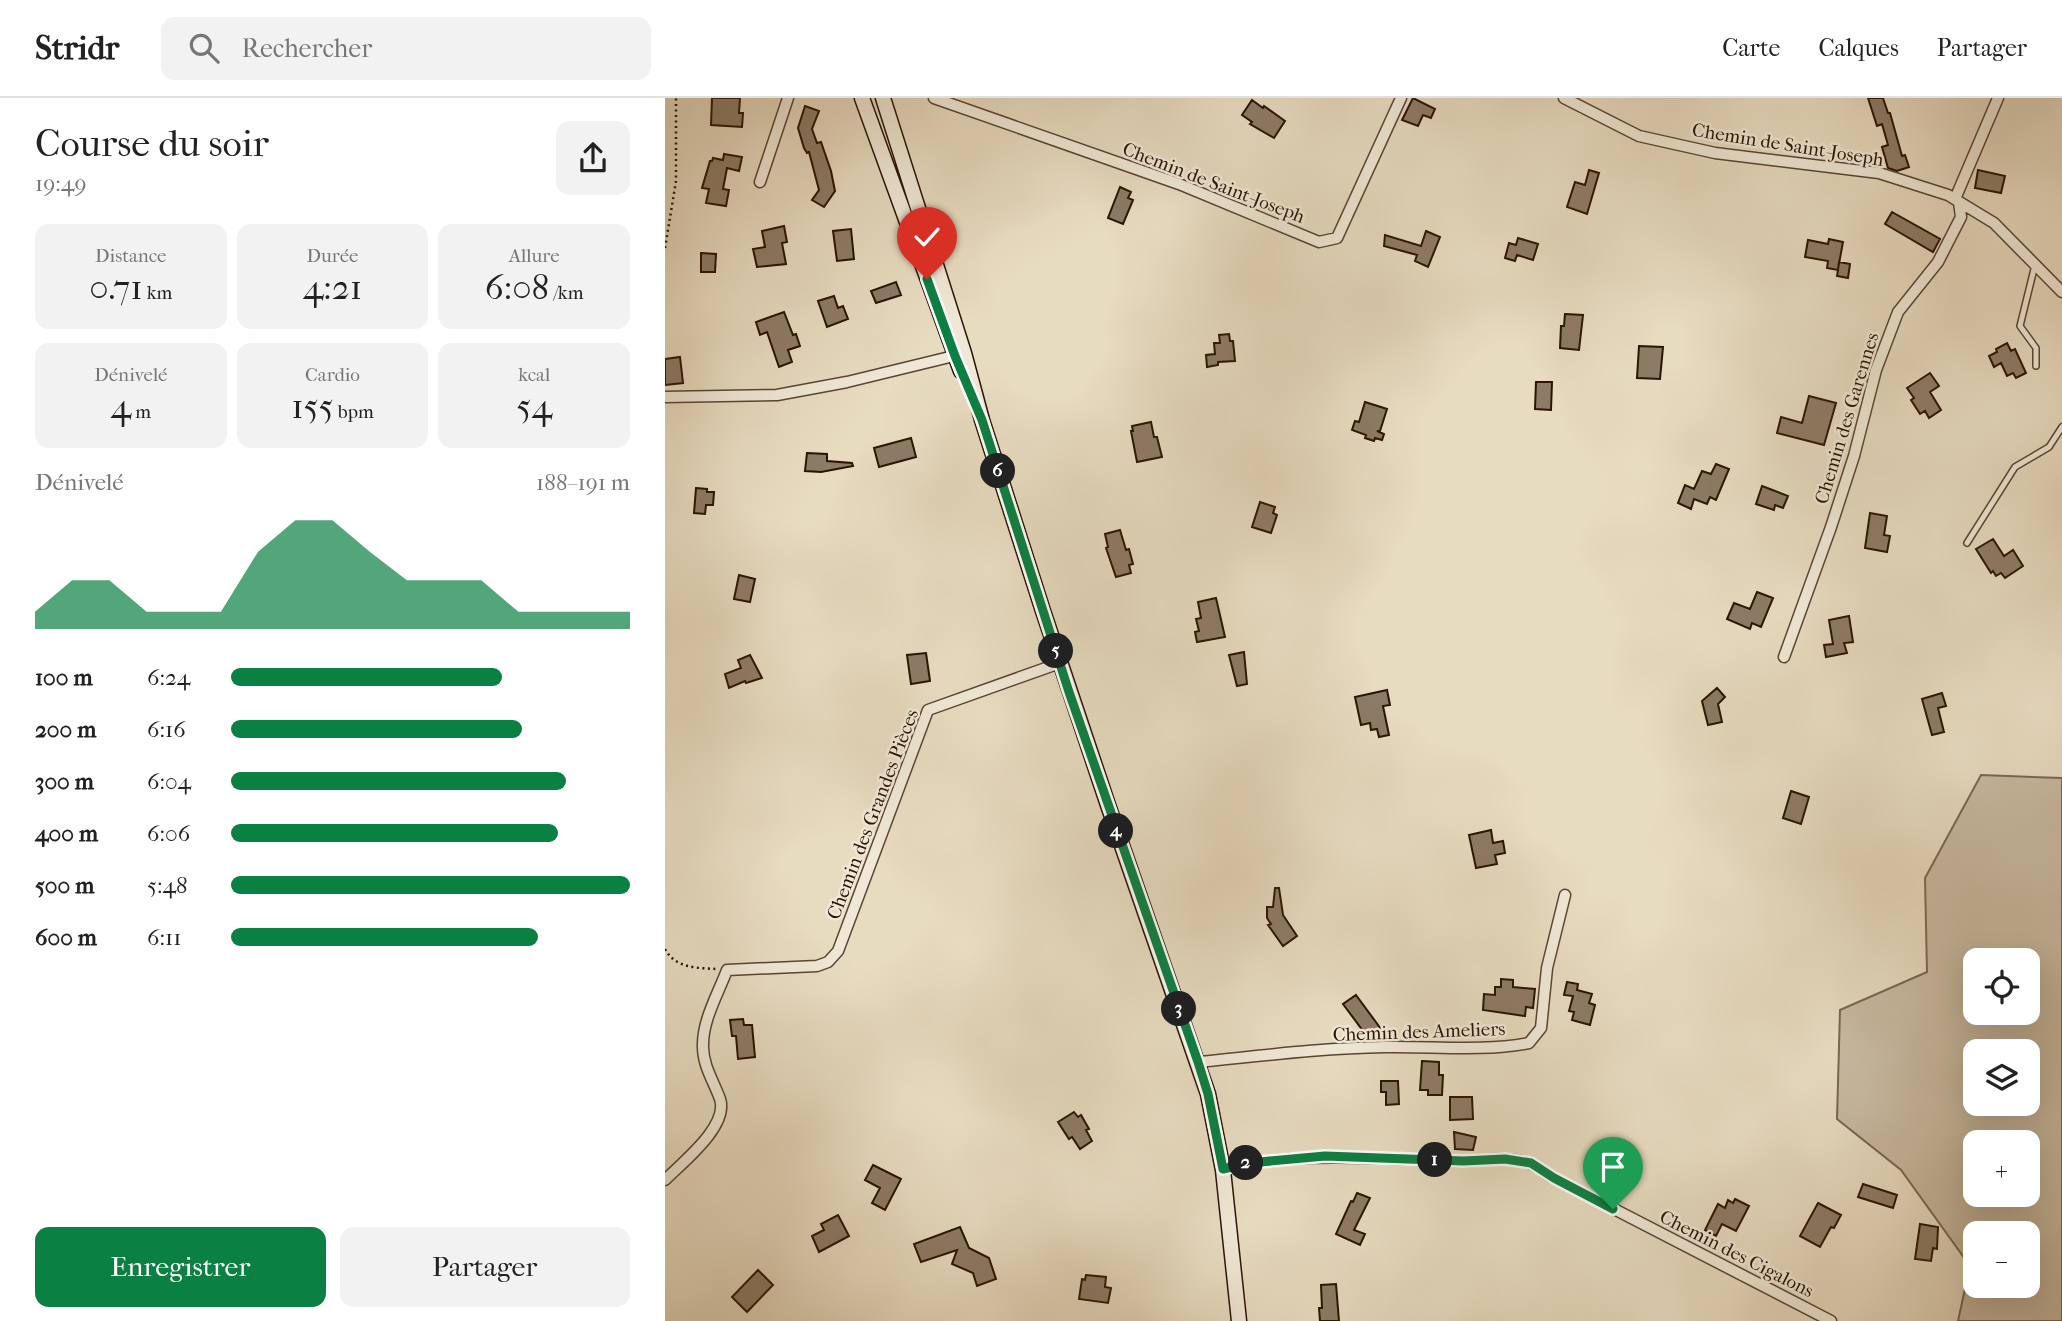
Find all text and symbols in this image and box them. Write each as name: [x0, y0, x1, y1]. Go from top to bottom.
search box: [161, 17, 651, 80]
text: Stridr: [35, 29, 119, 68]
icon: search: [185, 29, 223, 67]
text: Rechercher: [241, 33, 372, 64]
text: Carte: [1722, 34, 1780, 62]
text: Calques: [1818, 34, 1899, 62]
text: Partager: [1937, 34, 2027, 62]
street label: Chemin de Saint-Joseph: [1691, 119, 1885, 171]
text: Course du soir: [35, 121, 269, 166]
button: share: [556, 121, 630, 195]
street label: Chemin de Saint-Joseph: [1119, 138, 1308, 228]
text: 19:49: [35, 170, 86, 197]
pin: [897, 207, 957, 279]
icon: check: [908, 218, 946, 256]
text: Distance: [95, 245, 167, 267]
text: Durée: [306, 245, 359, 267]
text: Allure: [509, 245, 560, 267]
text: 0.71: [89, 267, 143, 308]
text: 4:21: [303, 267, 362, 308]
text: 6:08: [485, 267, 549, 308]
text: km: [143, 282, 172, 304]
text: /km: [549, 282, 583, 304]
street label: Chemin des Garennes: [1810, 330, 1884, 507]
text: Dénivelé: [94, 364, 167, 386]
text: Cardio: [305, 364, 360, 386]
text: kcal: [518, 364, 550, 386]
text: 4: [111, 386, 131, 427]
text: 155: [291, 386, 334, 427]
text: 54: [516, 386, 552, 427]
text: m: [131, 401, 151, 423]
text: bpm: [334, 401, 374, 423]
pin: 6: [981, 454, 1015, 488]
text: 6: [992, 459, 1003, 481]
text: Dénivelé: [35, 469, 124, 496]
text: 188–191 m: [536, 469, 630, 496]
pin: 5: [1039, 634, 1073, 668]
text: 5: [1051, 639, 1060, 661]
text: 100 m: [35, 664, 93, 691]
text: 6:24: [147, 664, 190, 691]
street label: Chemin des Grandes Pièces: [823, 706, 923, 923]
text: 200 m: [35, 716, 96, 743]
text: 6:16: [147, 716, 186, 743]
text: 300 m: [35, 768, 94, 795]
text: 6:04: [147, 768, 191, 795]
pin: 4: [1099, 814, 1133, 848]
text: 4: [1110, 819, 1121, 841]
text: 400 m: [35, 820, 98, 847]
text: 6:06: [147, 820, 190, 847]
text: 500 m: [35, 872, 94, 899]
text: 5:48: [147, 872, 188, 899]
text: 600 m: [35, 924, 97, 951]
text: 6:11: [147, 924, 181, 951]
map controls: [1963, 948, 2040, 1298]
button: locate: [1963, 948, 2040, 1025]
pin: 3: [1161, 992, 1197, 1026]
text: 3: [1175, 997, 1182, 1019]
street label: Chemin des Ameliers: [1332, 1018, 1506, 1046]
button: layers: [1963, 1039, 2040, 1116]
button: +: [1963, 1130, 2040, 1207]
pin: [1583, 1137, 1643, 1209]
pin: 1: [1417, 1142, 1453, 1178]
pin: 2: [1229, 1146, 1263, 1180]
text: 1: [1431, 1148, 1438, 1170]
icon: arrive: [1594, 1148, 1632, 1186]
text: 2: [1241, 1151, 1250, 1173]
street label: Chemin des Cigalons: [1656, 1206, 1817, 1302]
button: −: [1963, 1221, 2040, 1298]
button: Enregistrer: [35, 1227, 326, 1307]
button: Partager: [340, 1227, 630, 1307]

